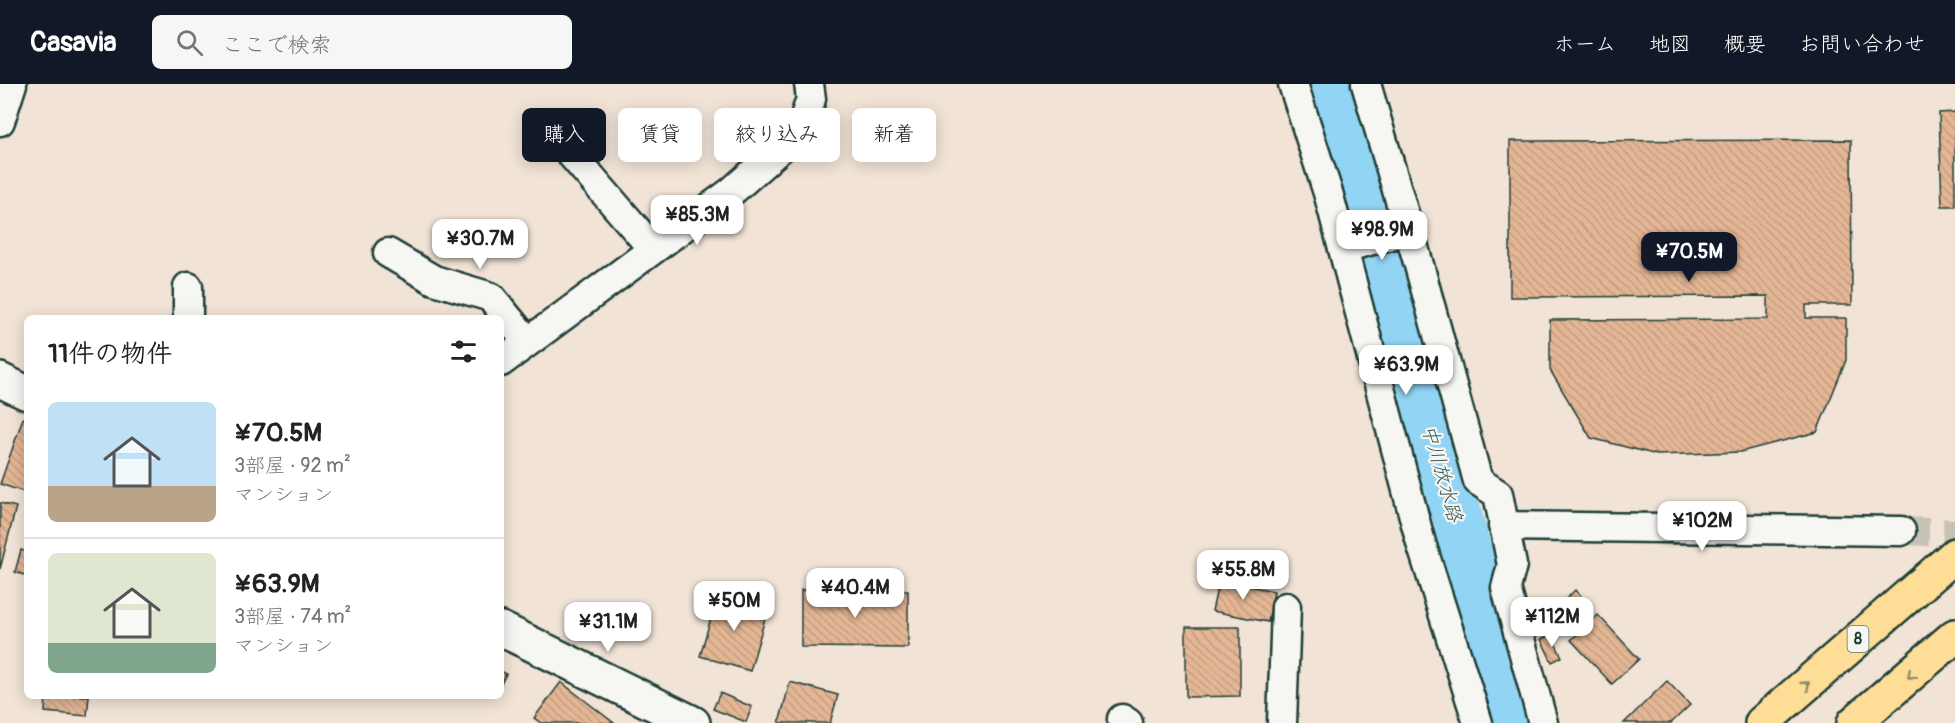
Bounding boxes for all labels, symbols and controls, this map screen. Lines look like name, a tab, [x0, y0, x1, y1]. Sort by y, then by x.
search box	[152, 15, 572, 69]
text: Casavia	[30, 25, 116, 60]
icon: search	[173, 26, 206, 59]
text: ここで検索	[221, 31, 331, 59]
text: ホーム	[1554, 31, 1616, 58]
text: 地図	[1649, 31, 1691, 58]
text: 概要	[1724, 31, 1766, 58]
text: お問い合わせ	[1799, 31, 1925, 58]
chip: 購入	[522, 108, 606, 162]
chip: 賃貸	[618, 108, 702, 162]
chip: 絞り込み	[714, 108, 840, 162]
chip: 新着	[852, 108, 936, 162]
pin: ¥85.3M	[648, 195, 746, 246]
text: ¥85.3M	[665, 202, 729, 227]
pin: ¥98.9M	[1333, 210, 1431, 261]
text: ¥98.9M	[1350, 217, 1414, 242]
pin: ¥30.7M	[431, 219, 529, 270]
text: ¥30.7M	[446, 226, 514, 251]
pin: ¥70.5M	[1640, 232, 1738, 283]
text: ¥70.5M	[1655, 239, 1723, 264]
icon: filters	[447, 335, 480, 368]
text: 11件の物件	[48, 338, 172, 370]
pin: ¥63.9M	[1357, 345, 1455, 396]
text: ¥63.9M	[1373, 352, 1439, 377]
text: ¥70.5M	[234, 417, 322, 449]
water label: 中川放水路	[1416, 421, 1468, 525]
icon: home	[96, 426, 168, 498]
text: 3部屋 · 92 m²	[234, 453, 351, 478]
text: マンション	[234, 482, 333, 507]
pin: ¥102M	[1660, 501, 1744, 552]
text: ¥102M	[1672, 508, 1732, 533]
pin: ¥55.8M	[1194, 550, 1292, 601]
text: ¥55.8M	[1211, 557, 1275, 582]
text: ¥63.9M	[234, 568, 320, 600]
pin: ¥40.4M	[806, 568, 904, 619]
text: ¥40.4M	[820, 575, 890, 600]
icon: home	[96, 577, 168, 649]
pin: ¥50M	[698, 581, 770, 632]
text: ¥50M	[708, 588, 760, 613]
pin: ¥112M	[1510, 597, 1594, 648]
pin: ¥31.1M	[559, 602, 657, 653]
text: 3部屋 · 74 m²	[234, 604, 351, 629]
text: ¥112M	[1524, 604, 1580, 629]
text: ¥31.1M	[578, 609, 638, 634]
road number: 8	[1848, 626, 1868, 652]
text: マンション	[234, 633, 333, 658]
one-way arrow	[1907, 667, 1918, 678]
one-way arrow	[1799, 681, 1810, 692]

